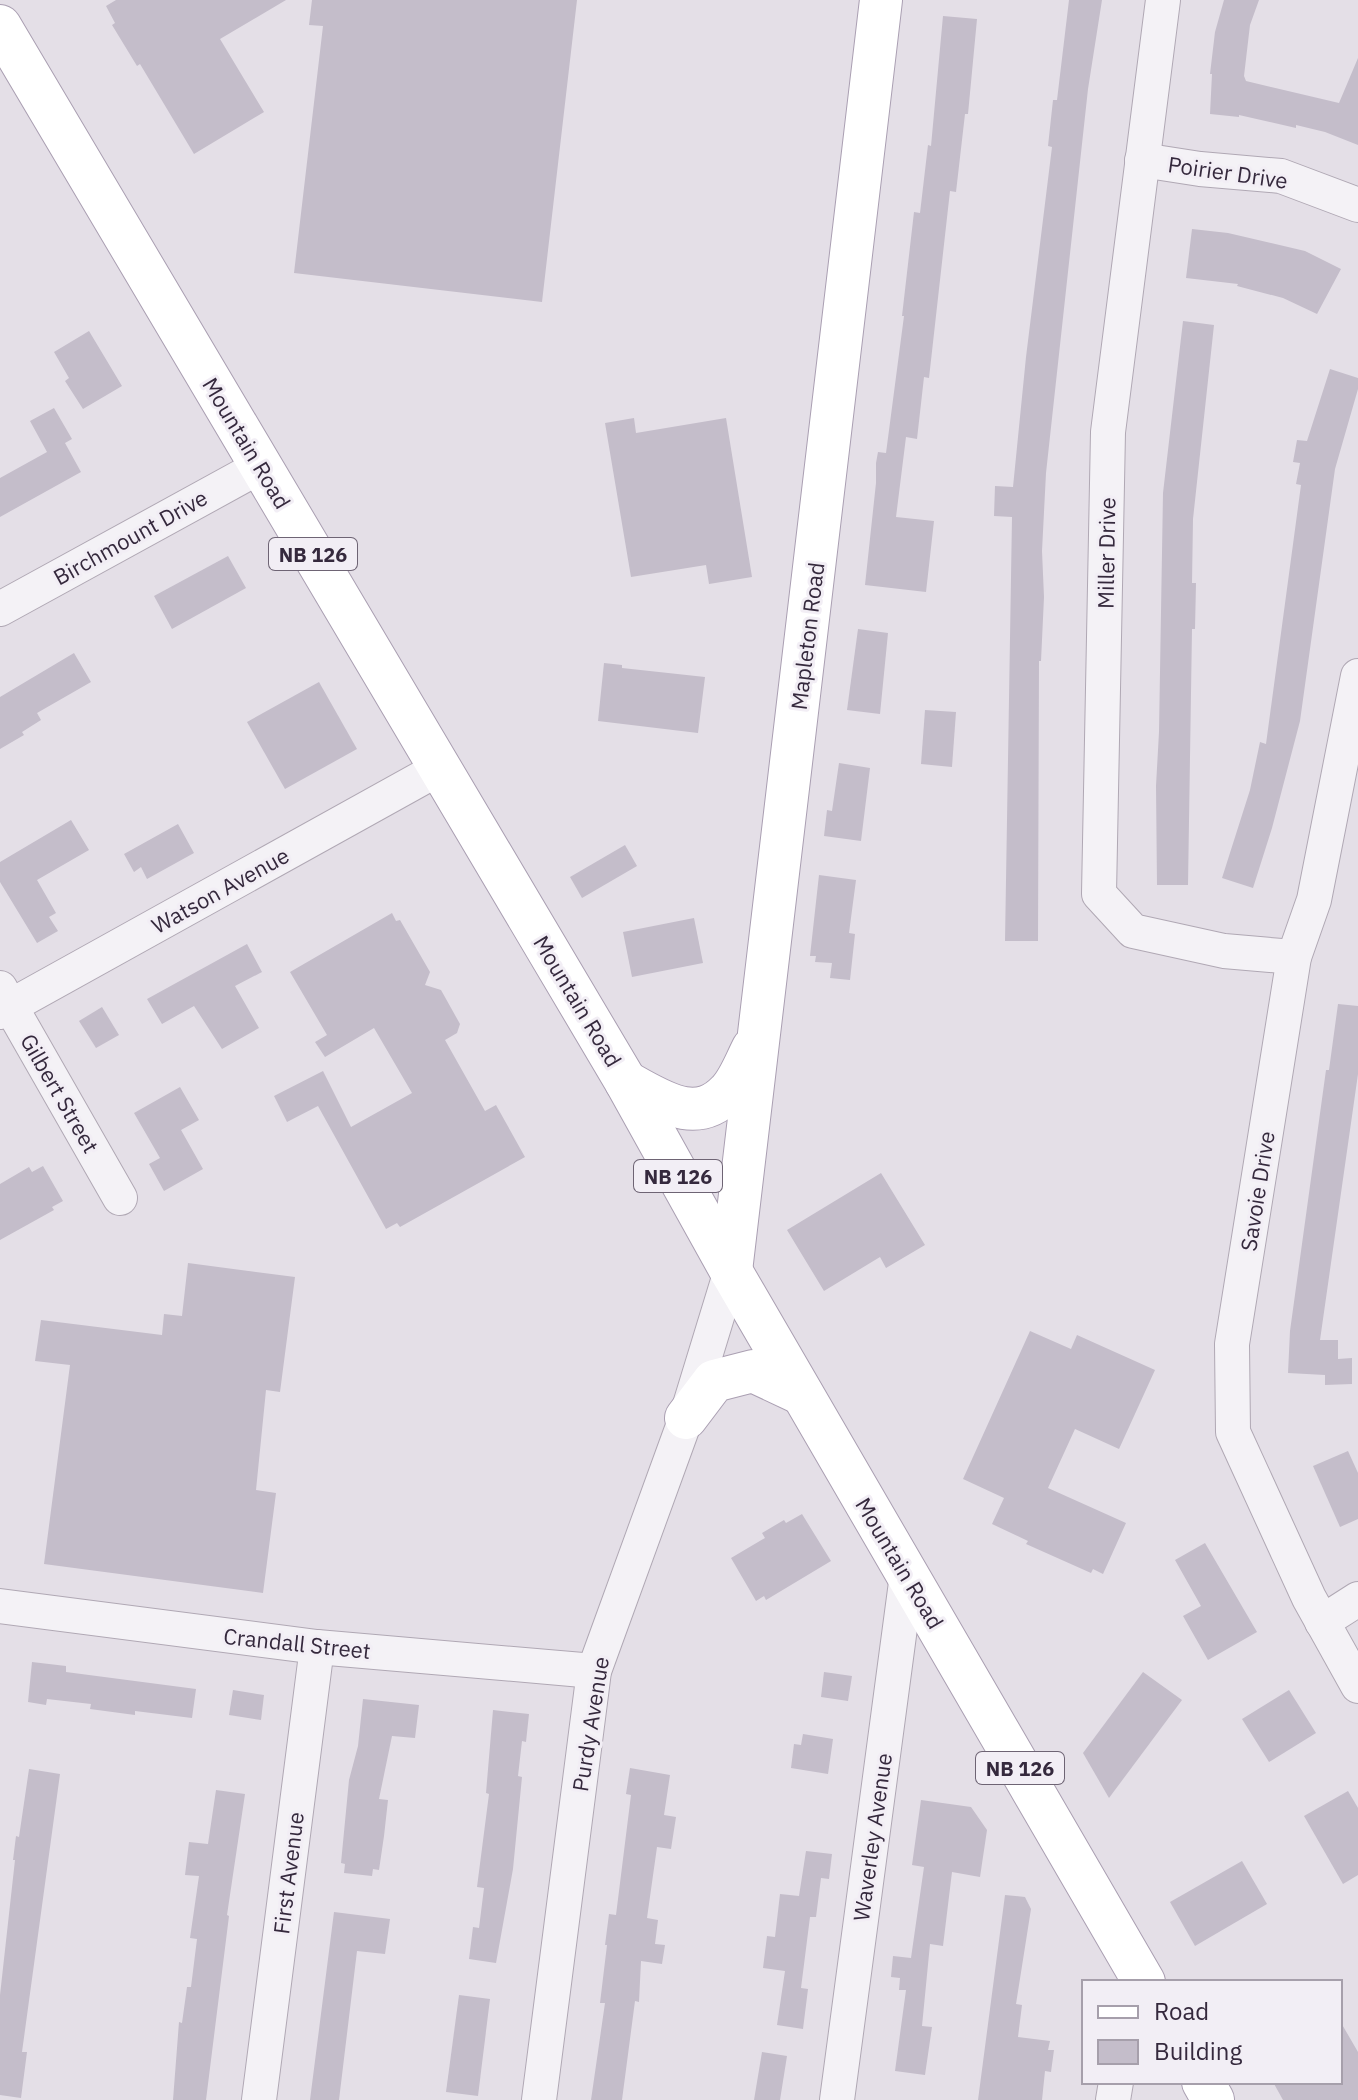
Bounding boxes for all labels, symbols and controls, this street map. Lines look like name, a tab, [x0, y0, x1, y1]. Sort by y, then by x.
street label: Poirier Drive	[1166, 149, 1290, 195]
street label: Mountain Road	[196, 372, 298, 514]
street label: Birchmount Drive	[48, 483, 212, 591]
street label: Miller Drive	[1091, 497, 1121, 609]
road number: NB 126	[269, 538, 357, 570]
street label: Mapleton Road	[784, 560, 830, 712]
street label: Watson Avenue	[146, 840, 294, 940]
street label: Mountain Road	[527, 930, 629, 1072]
street label: Gilbert Street	[14, 1028, 106, 1158]
street label: Savoie Drive	[1233, 1129, 1281, 1253]
road number: NB 126	[634, 1160, 722, 1192]
street label: Mountain Road	[849, 1492, 951, 1634]
street label: Crandall Street	[222, 1621, 372, 1665]
street label: Purdy Avenue	[565, 1654, 615, 1794]
street label: Waverley Avenue	[846, 1751, 898, 1923]
road number: NB 126	[976, 1752, 1064, 1784]
street label: First Avenue	[266, 1810, 310, 1936]
legend	[1082, 1980, 1342, 2084]
text: Road	[1154, 1995, 1209, 2027]
text: Building	[1154, 2035, 1242, 2067]

